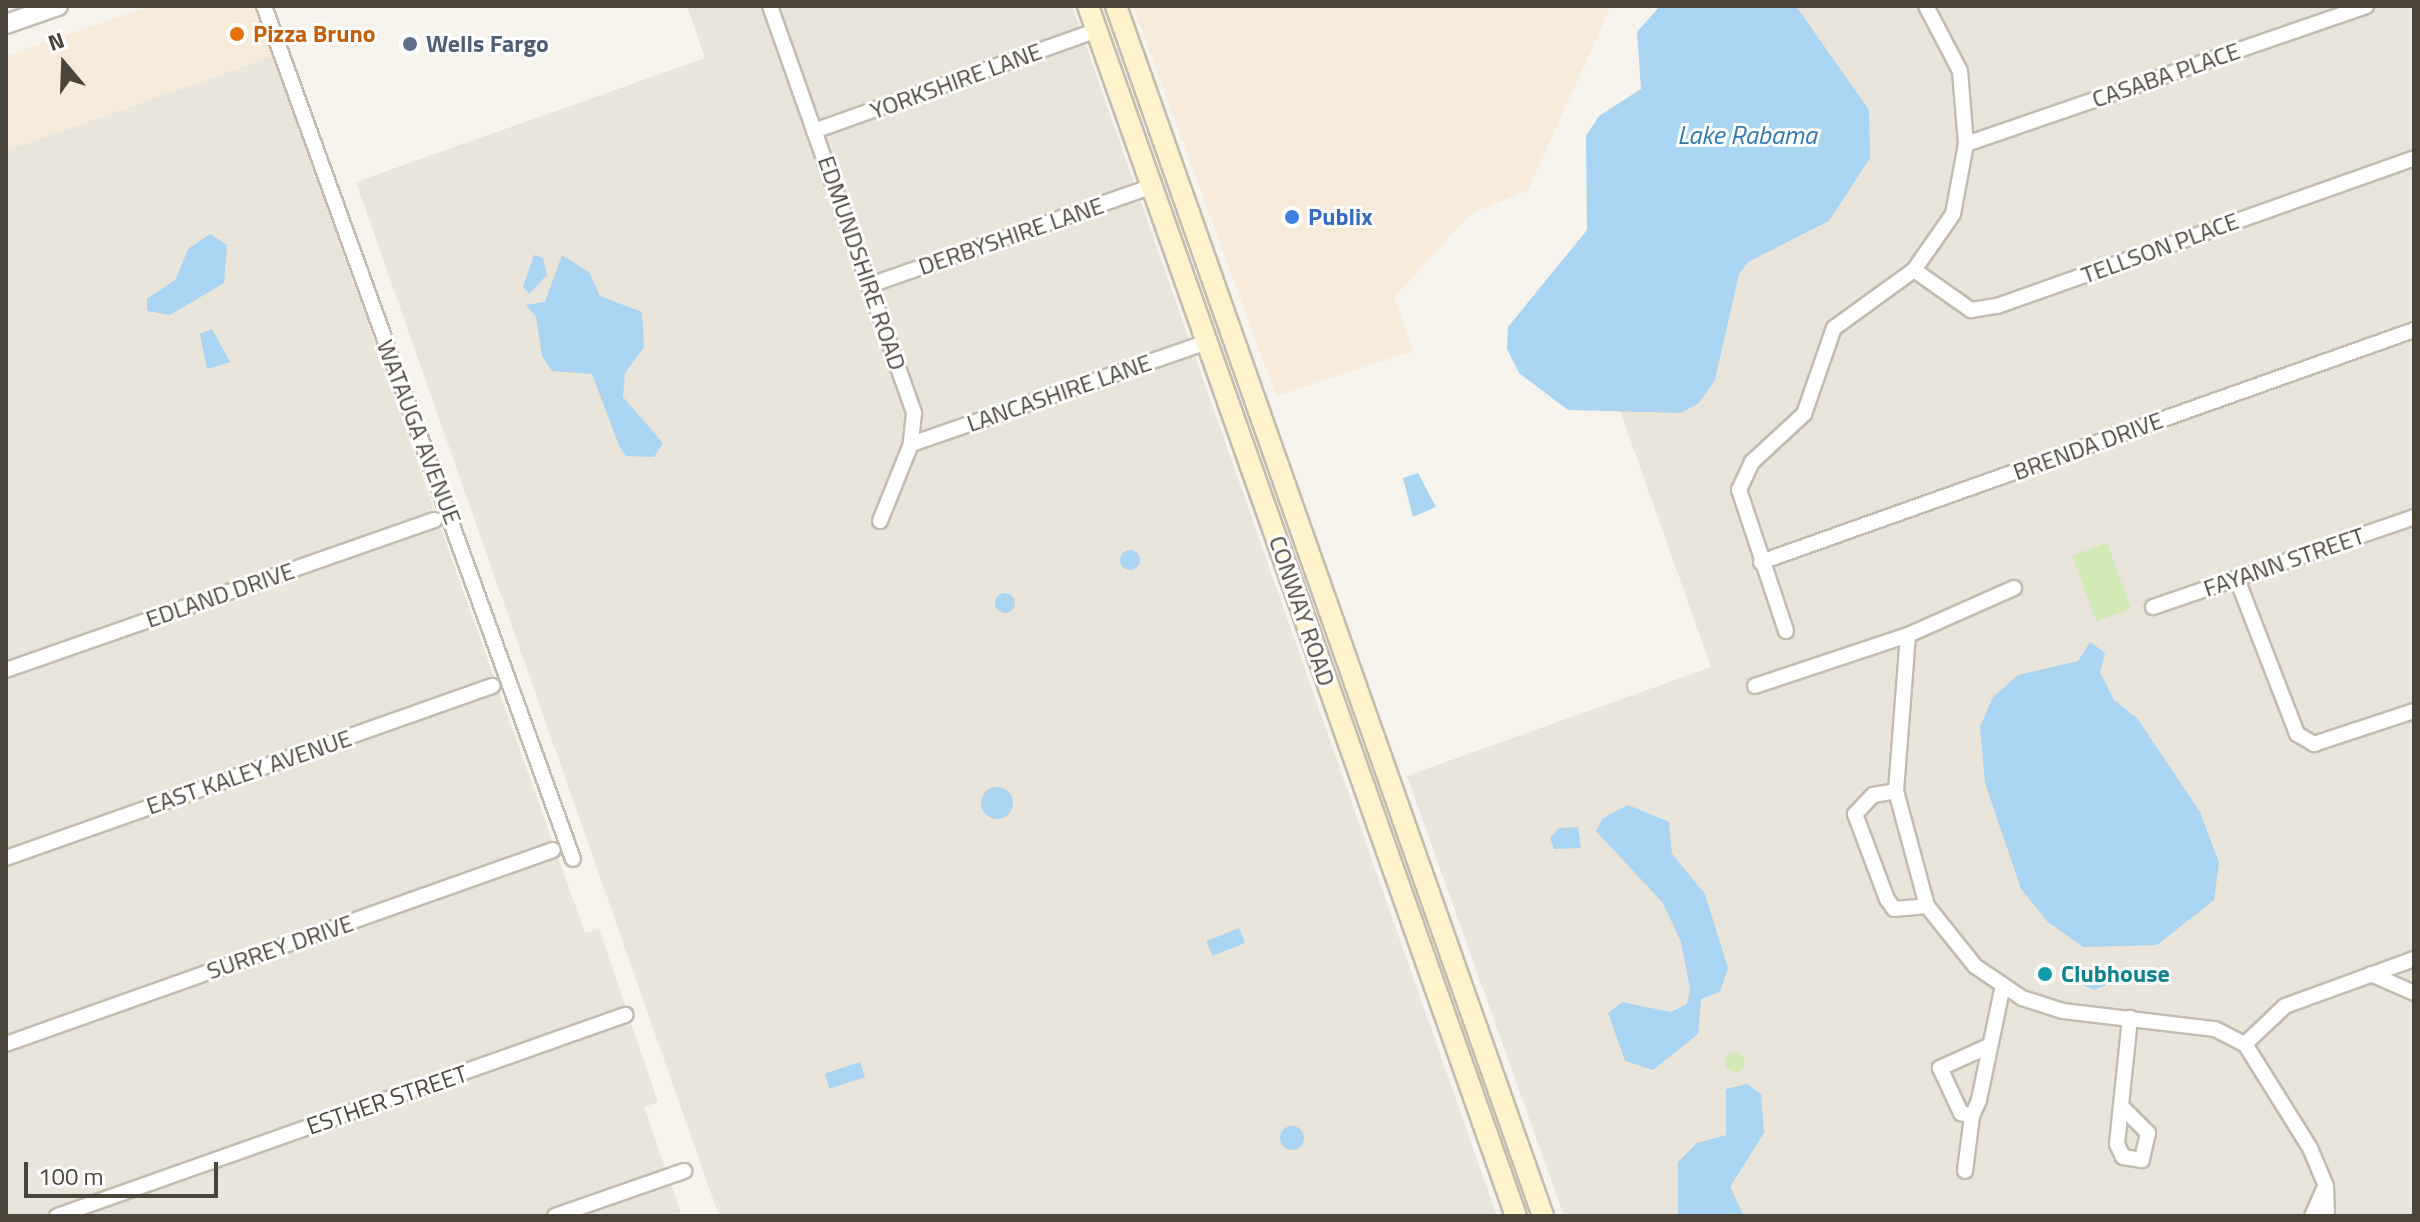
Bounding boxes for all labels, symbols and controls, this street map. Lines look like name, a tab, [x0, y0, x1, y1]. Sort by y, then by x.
place label: Pizza Bruno	[253, 20, 376, 48]
text: N	[43, 23, 69, 60]
north arrow	[24, 24, 104, 104]
marker: Pizza Bruno	[228, 25, 246, 43]
place label: Wells Fargo	[426, 30, 549, 58]
marker: Wells Fargo	[401, 35, 419, 53]
street label: CASABA PLACE	[2088, 36, 2244, 114]
street label: YORKSHIRE LANE	[866, 37, 1046, 125]
water label: Lake Rabama	[1677, 119, 1817, 151]
street label: EDMUNDSHIRE ROAD	[812, 152, 912, 374]
street label: DERBYSHIRE LANE	[915, 191, 1107, 281]
place label: Publix	[1308, 203, 1373, 231]
street label: TELLSON PLACE	[2077, 206, 2243, 290]
marker: Publix	[1283, 208, 1301, 226]
street label: WATAUGA AVENUE	[371, 336, 467, 528]
street label: LANCASHIRE LANE	[963, 348, 1155, 438]
street label: BRENDA DRIVE	[2009, 406, 2167, 486]
street label: FAYANN STREET	[2200, 521, 2368, 603]
street label: CONWAY ROAD	[1263, 532, 1341, 690]
street label: EDLAND DRIVE	[142, 556, 298, 634]
street label: EAST KALEY AVENUE	[143, 723, 355, 821]
street label: SURREY DRIVE	[203, 908, 357, 986]
place label: Clubhouse	[2061, 960, 2170, 988]
marker: Clubhouse	[2036, 965, 2054, 983]
street label: ESTHER STREET	[303, 1059, 471, 1141]
scale bar	[28, 1146, 222, 1196]
text: 100 m	[38, 1158, 104, 1194]

